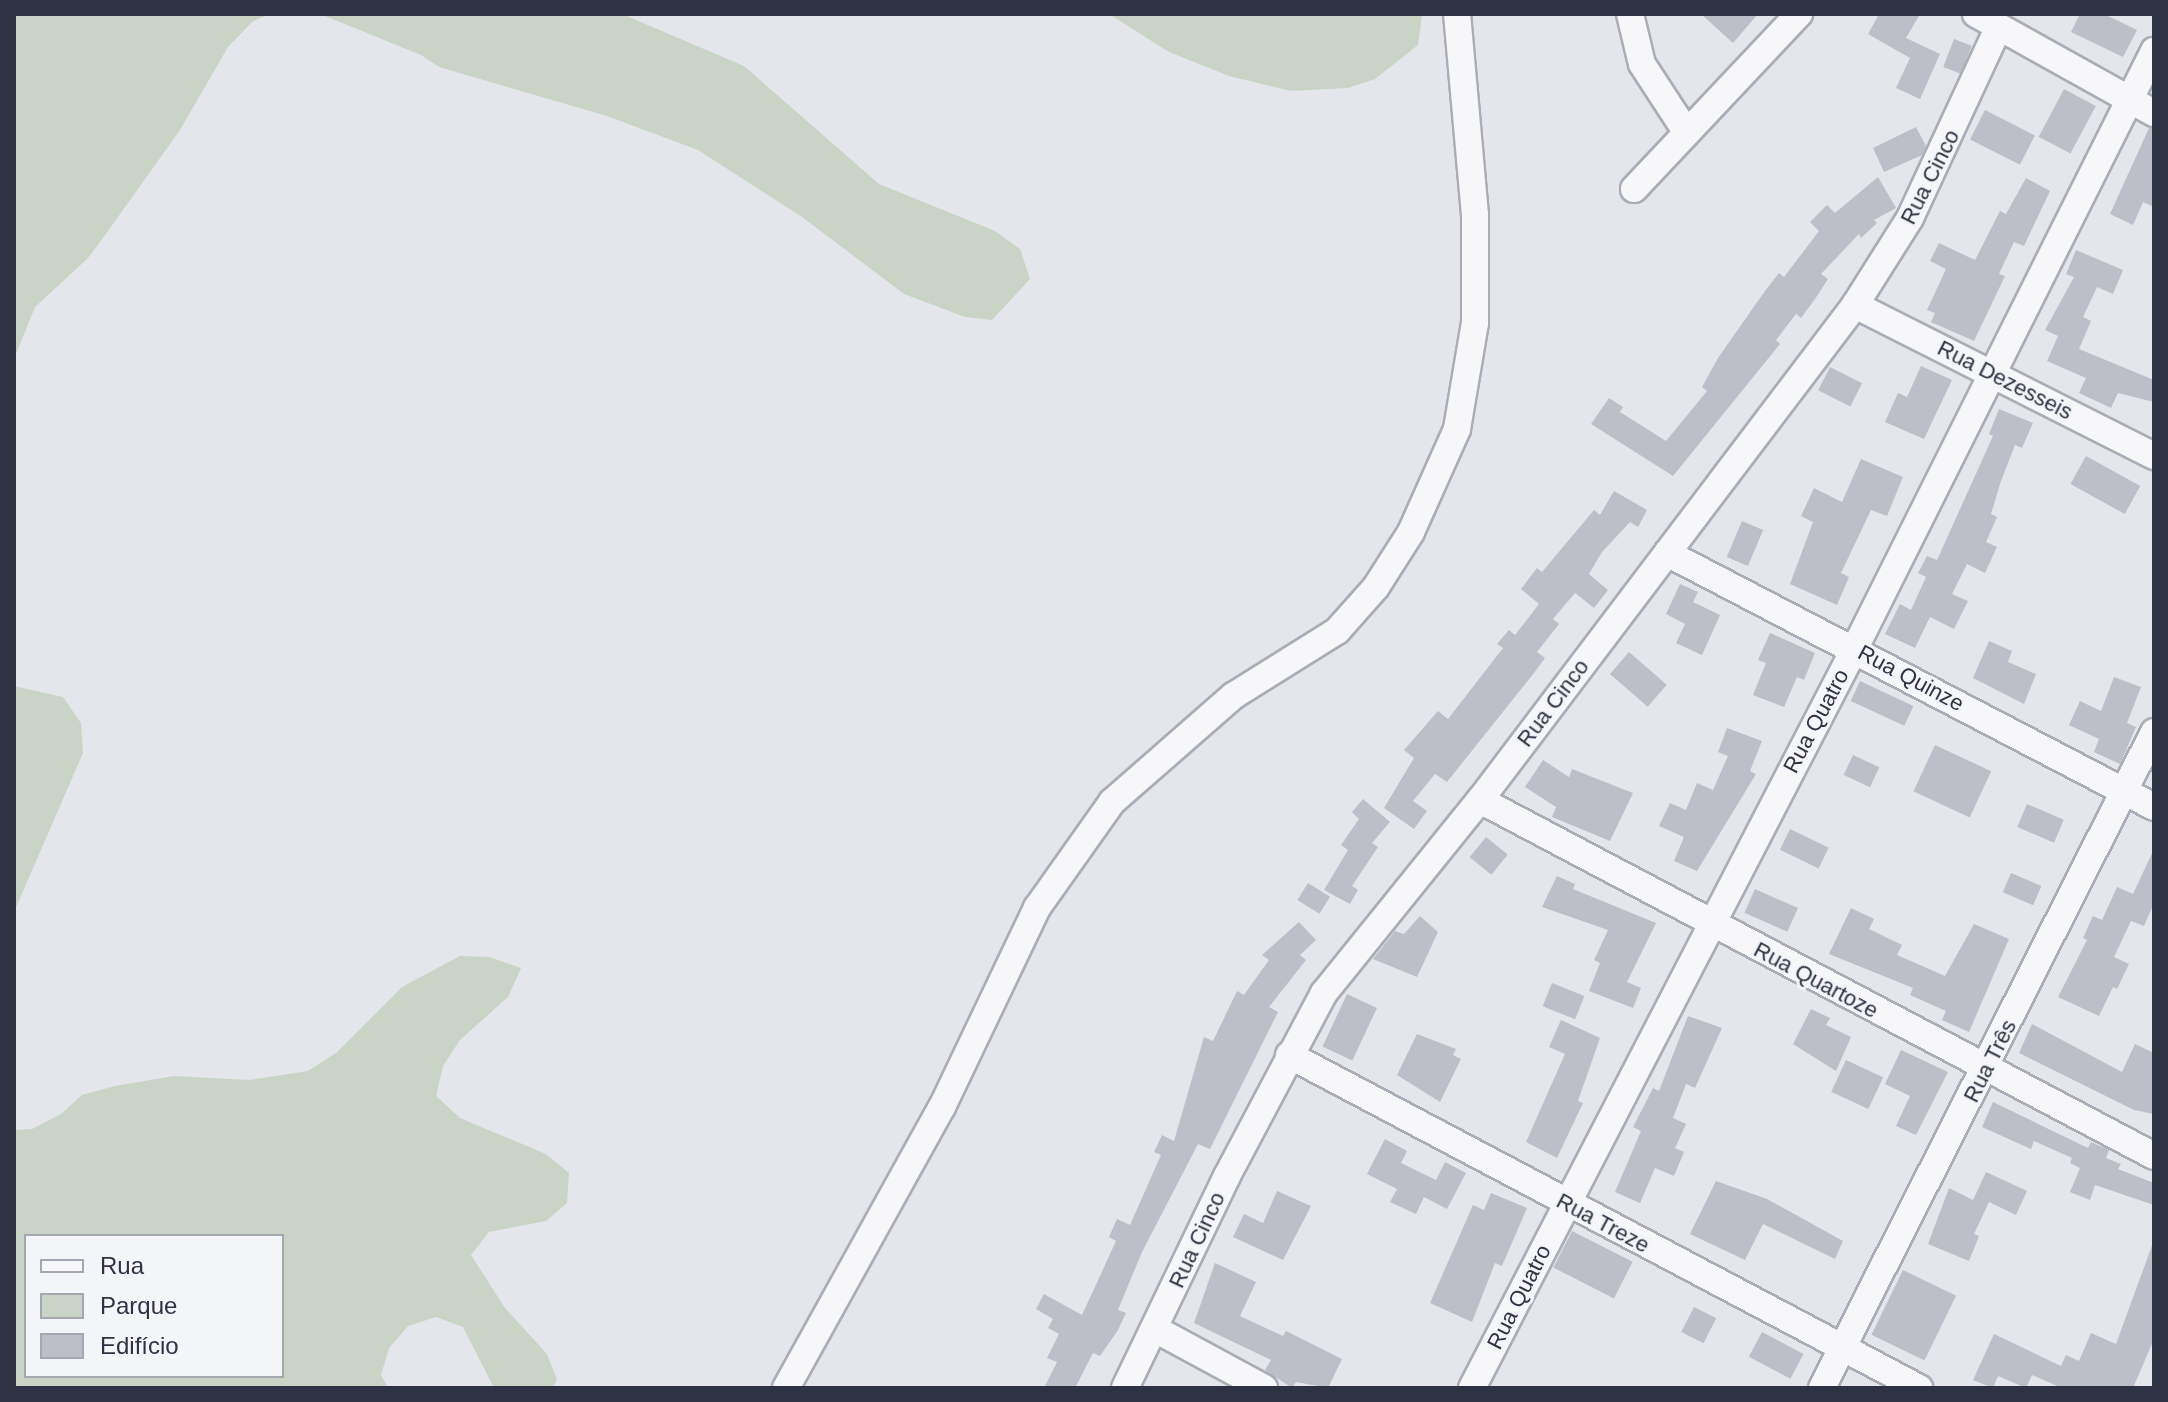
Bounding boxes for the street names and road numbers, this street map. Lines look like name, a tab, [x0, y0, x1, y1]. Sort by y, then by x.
street label: Rua Cinco	[1895, 125, 1965, 229]
street label: Rua Dezesseis	[1933, 335, 2077, 425]
street label: Rua Quinze	[1854, 639, 1968, 717]
street label: Rua Cinco	[1512, 654, 1594, 752]
street label: Rua Quatro	[1778, 665, 1854, 777]
street label: Rua Quartoze	[1749, 936, 1883, 1024]
street label: Rua Três	[1958, 1015, 2022, 1107]
street label: Rua Treze	[1552, 1187, 1654, 1259]
street label: Rua Cinco	[1163, 1188, 1231, 1292]
street label: Rua Quatro	[1481, 1240, 1557, 1354]

